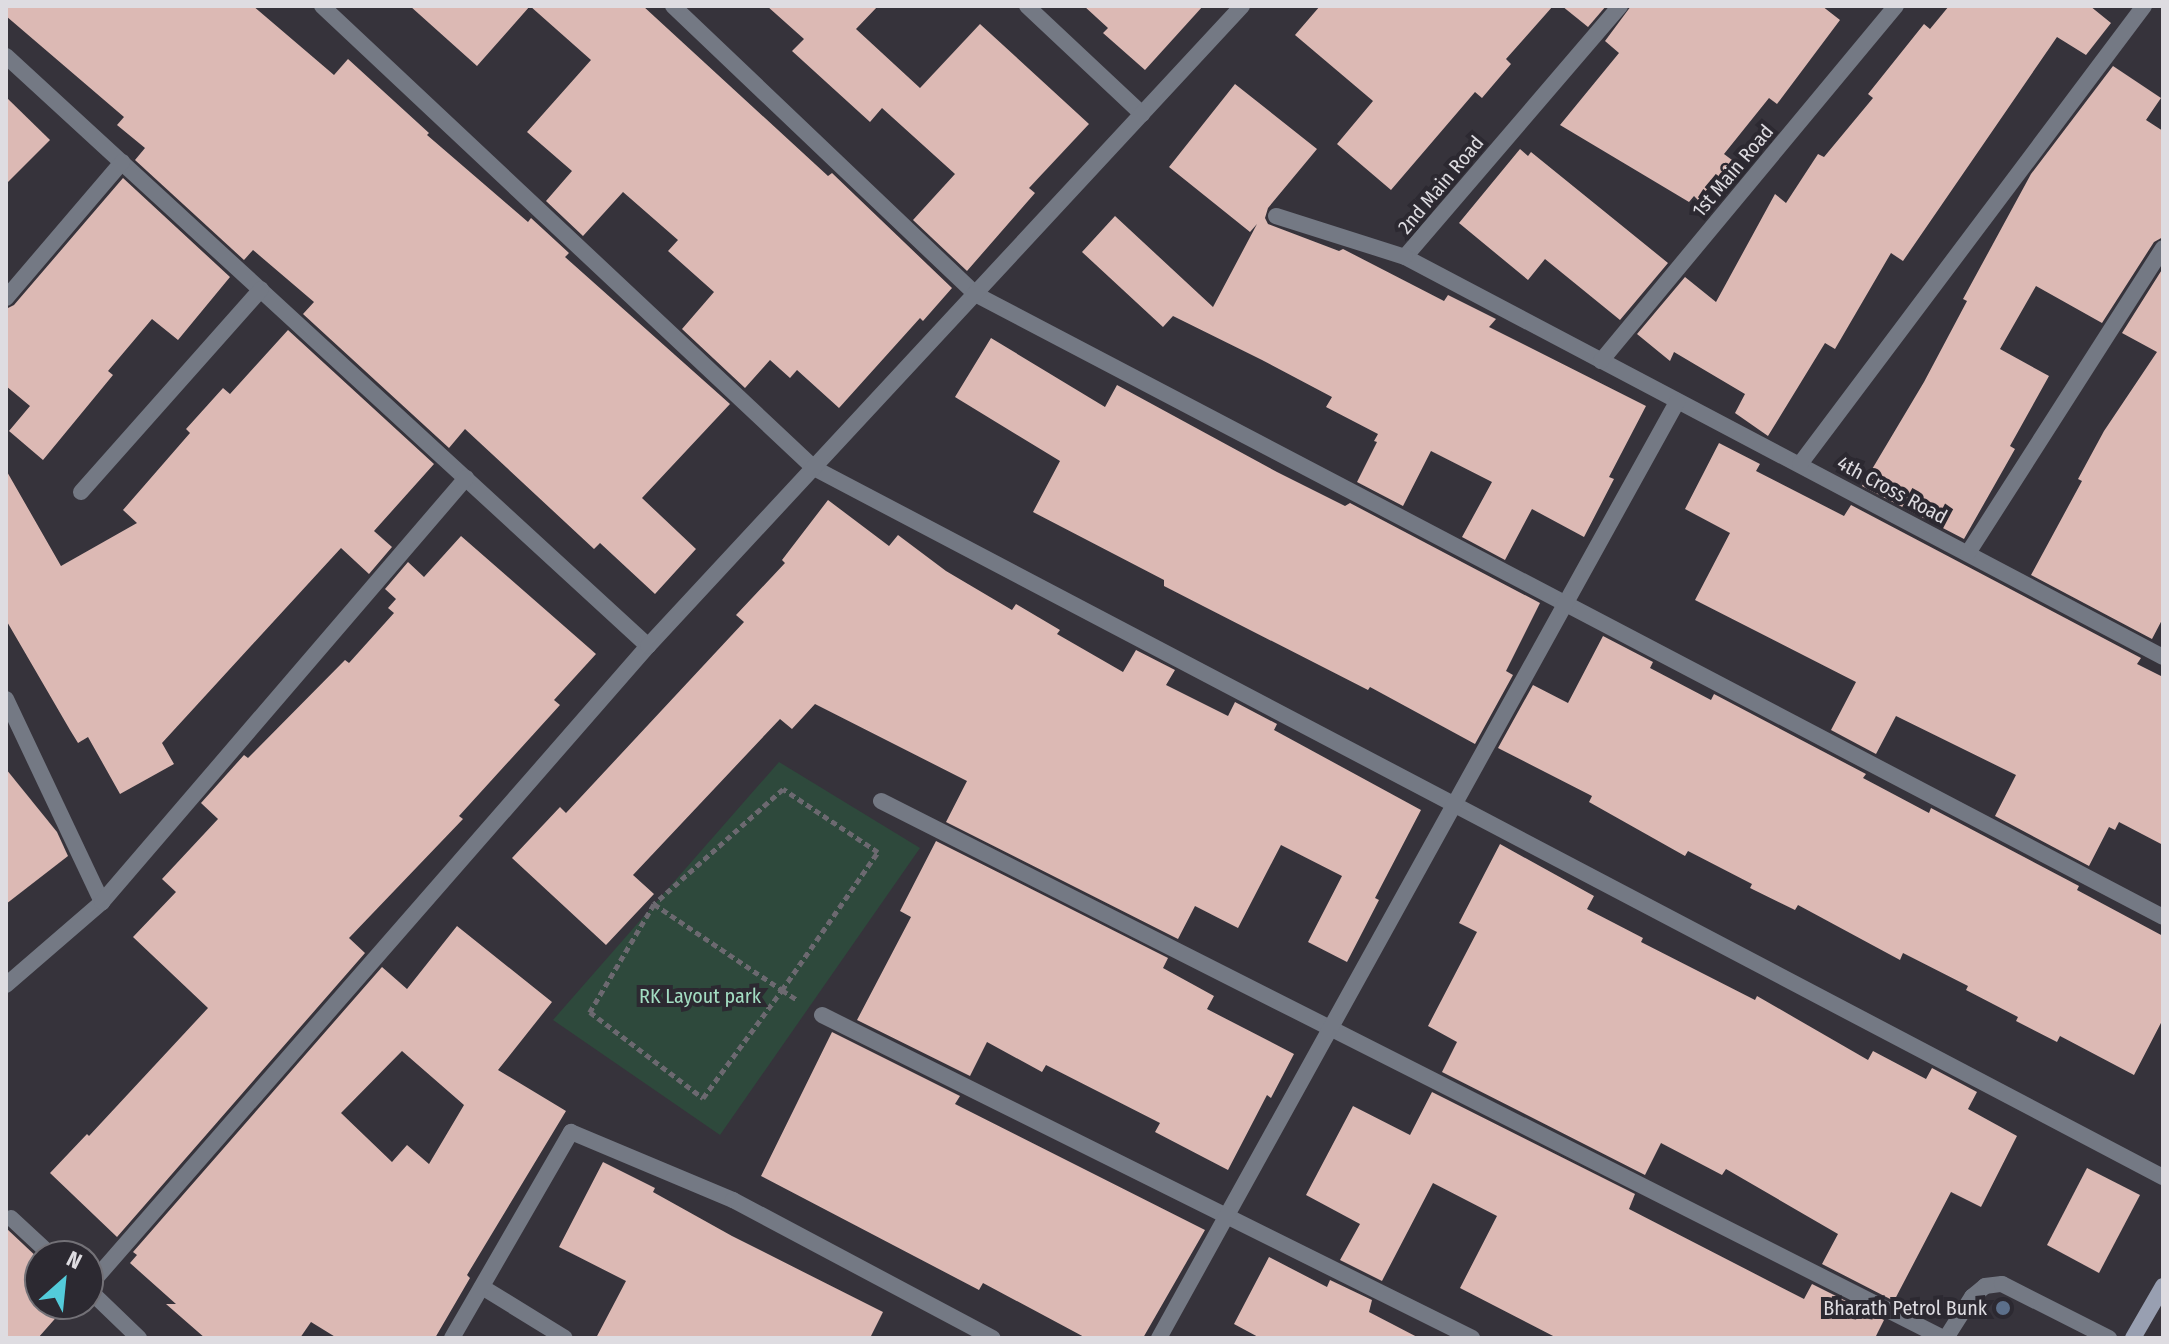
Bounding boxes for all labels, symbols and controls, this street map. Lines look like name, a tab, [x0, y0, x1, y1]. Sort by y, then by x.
street label: 1st Main Road	[1687, 120, 1779, 222]
street label: 2nd Main Road	[1393, 131, 1489, 239]
street label: 4th Cross Road	[1833, 451, 1951, 529]
park label: RK Layout park	[639, 984, 761, 1008]
north arrow	[24, 1240, 104, 1320]
text: N	[62, 1245, 86, 1275]
place label: Bharath Petrol Bunk	[1823, 1296, 1987, 1320]
marker: Bharath Petrol Bunk	[1994, 1299, 2012, 1317]

